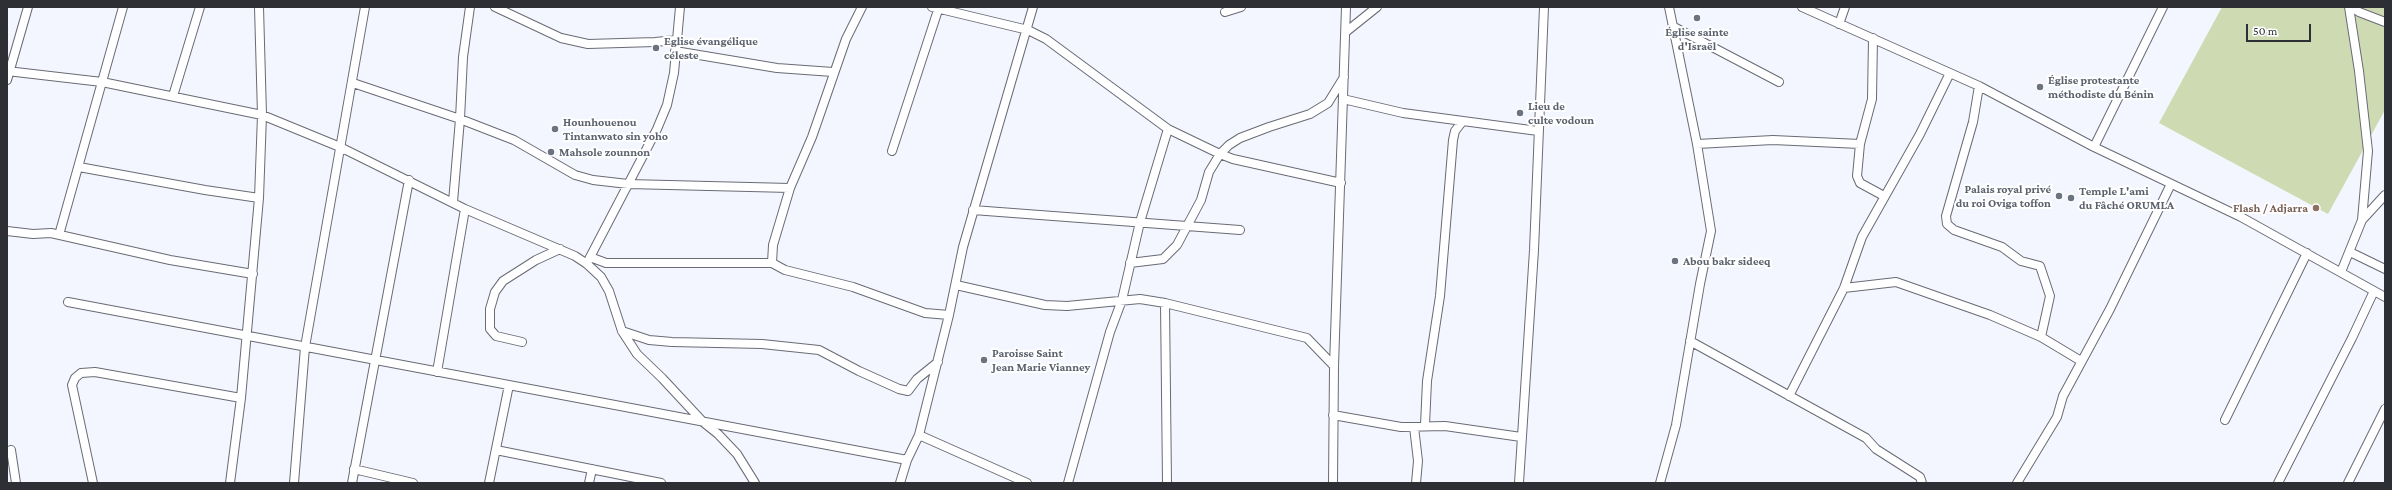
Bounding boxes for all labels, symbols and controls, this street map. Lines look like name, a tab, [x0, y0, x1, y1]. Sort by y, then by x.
marker: Église sainte d'Israël	[1692, 13, 1702, 23]
scale bar	[2248, 16, 2313, 42]
text: 50 m	[2253, 24, 2277, 38]
place label: Église sainte d'Israël	[1665, 25, 1729, 53]
place label: Eglise évangélique céleste	[664, 34, 758, 62]
marker: Eglise évangélique céleste	[651, 43, 661, 53]
place label: Église protestante méthodiste du Bénin	[2048, 73, 2154, 101]
marker: Église protestante méthodiste du Bénin	[2035, 82, 2045, 92]
place label: Lieu de culte vodoun	[1528, 99, 1594, 127]
marker: Lieu de culte vodoun	[1515, 108, 1525, 118]
place label: Hounhouenou Tintanwato sin yoho	[563, 115, 668, 143]
marker: Hounhouenou Tintanwato sin yoho	[550, 124, 560, 134]
place label: Mahsole zounnon	[559, 145, 650, 159]
marker: Mahsole zounnon	[546, 147, 556, 157]
place label: Palais royal privé du roi Oviga toffon	[1956, 182, 2051, 210]
place label: Temple L'ami du Fâché ORUMLA	[2079, 184, 2174, 212]
marker: Palais royal privé du roi Oviga toffon	[2054, 191, 2064, 201]
marker: Temple L'ami du Fâché ORUMLA	[2066, 193, 2076, 203]
place label: Flash / Adjarra	[2233, 201, 2308, 215]
marker: Flash / Adjarra	[2311, 203, 2321, 213]
place label: Abou bakr sideeq	[1683, 254, 1770, 268]
marker: Abou bakr sideeq	[1670, 256, 1680, 266]
place label: Paroisse Saint Jean Marie Vianney	[992, 346, 1090, 374]
marker: Paroisse Saint Jean Marie Vianney	[979, 355, 989, 365]

